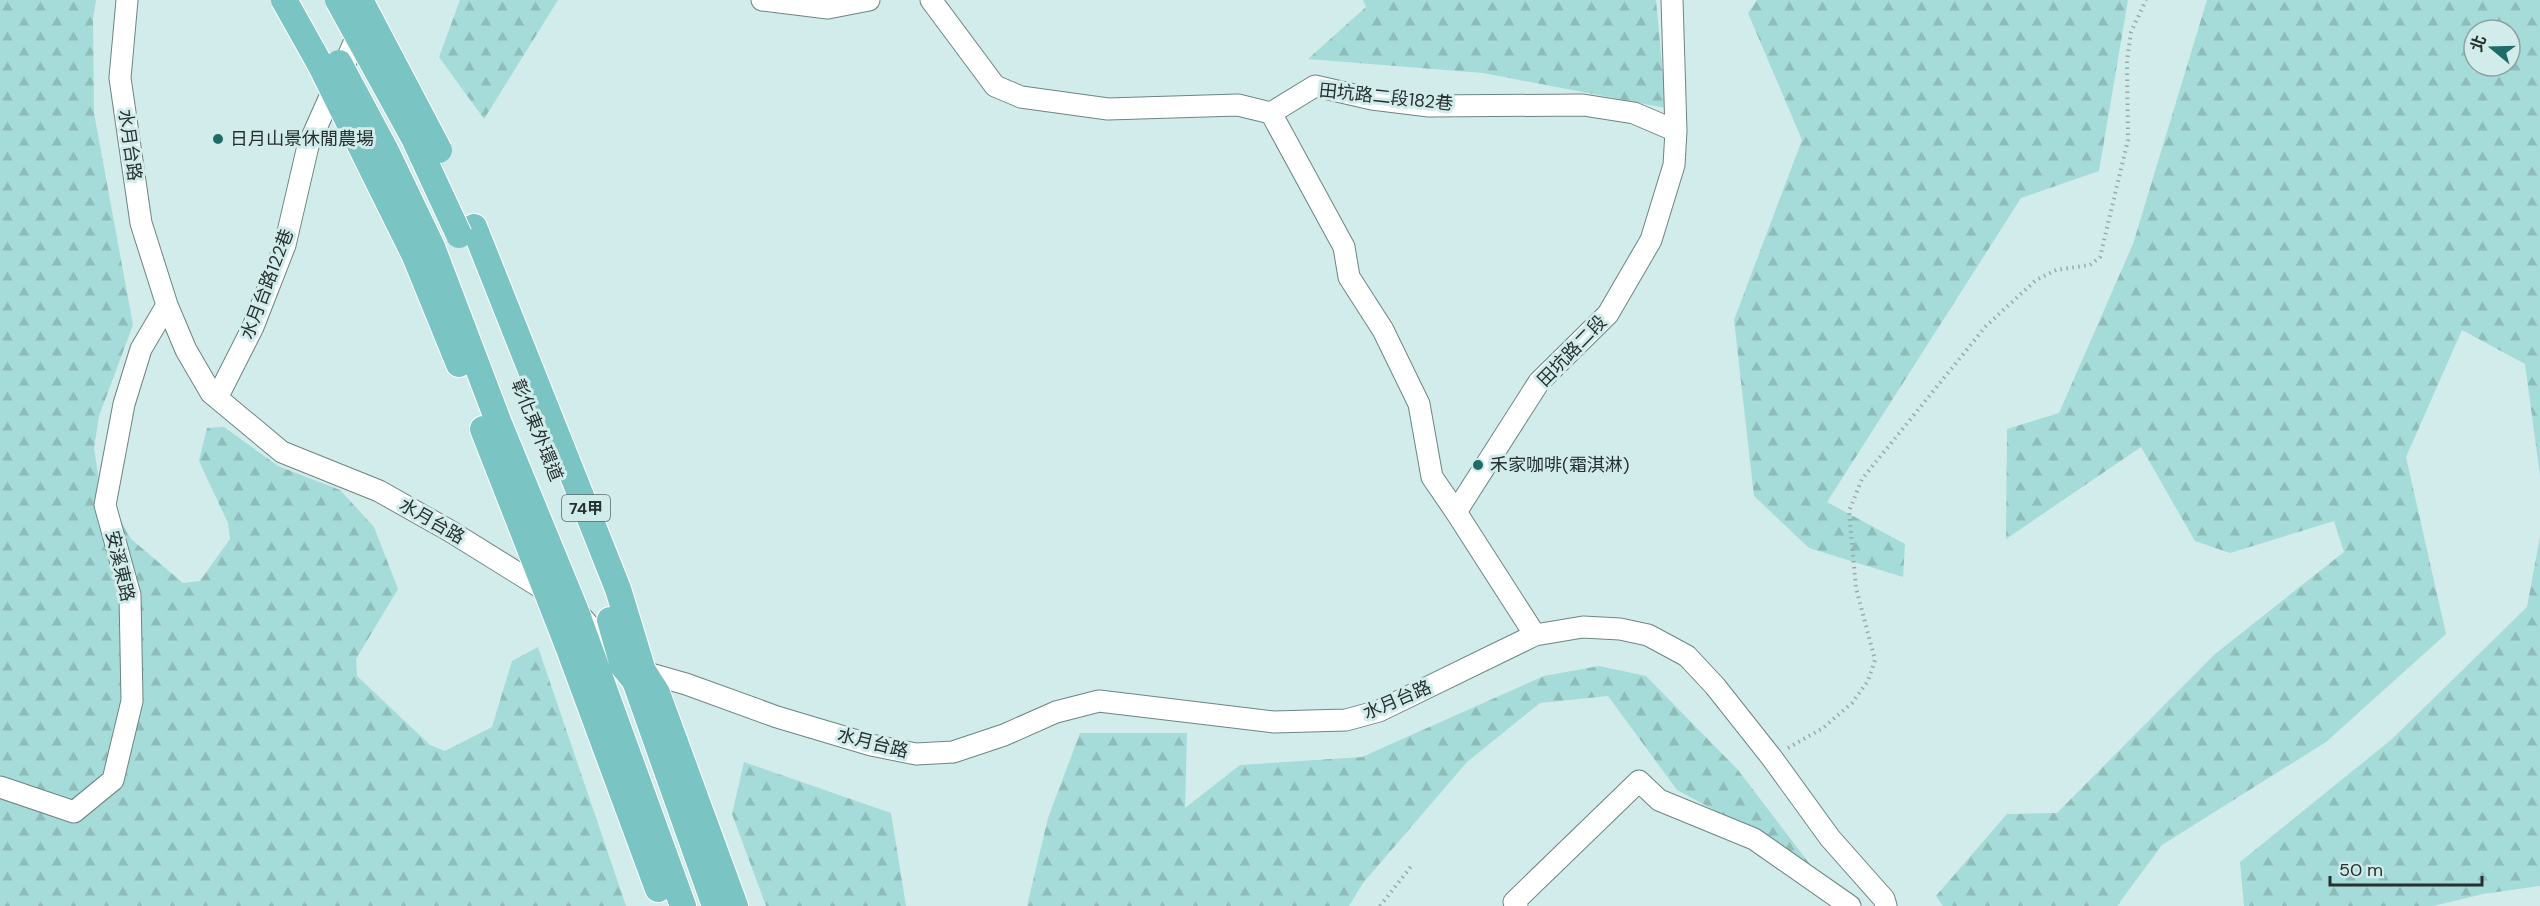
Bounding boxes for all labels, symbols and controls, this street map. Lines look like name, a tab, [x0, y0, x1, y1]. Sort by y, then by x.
north arrow	[2462, 18, 2522, 78]
text: 北	[2466, 32, 2491, 54]
street label: 田坑路二段182巷	[1318, 78, 1454, 116]
street label: 水月台路	[113, 108, 147, 182]
place label: 日月山景休閒農場	[230, 127, 374, 151]
marker: 日月山景休閒農場	[211, 132, 225, 146]
street label: 水月台路122巷	[235, 225, 299, 343]
street label: 田坑路二段	[1532, 310, 1612, 392]
street label: 彰化東外環道	[506, 375, 568, 485]
place label: 禾家咖啡(霜淇淋)	[1490, 453, 1629, 477]
marker: 禾家咖啡(霜淇淋)	[1471, 458, 1485, 472]
street label: 水月台路	[395, 493, 469, 549]
road number: 74甲	[562, 495, 610, 521]
street label: 安溪東路	[100, 528, 140, 604]
street label: 水月台路	[1359, 675, 1435, 725]
street label: 水月台路	[835, 723, 911, 763]
scale bar	[2330, 849, 2482, 887]
text: 50 m	[2339, 858, 2383, 882]

